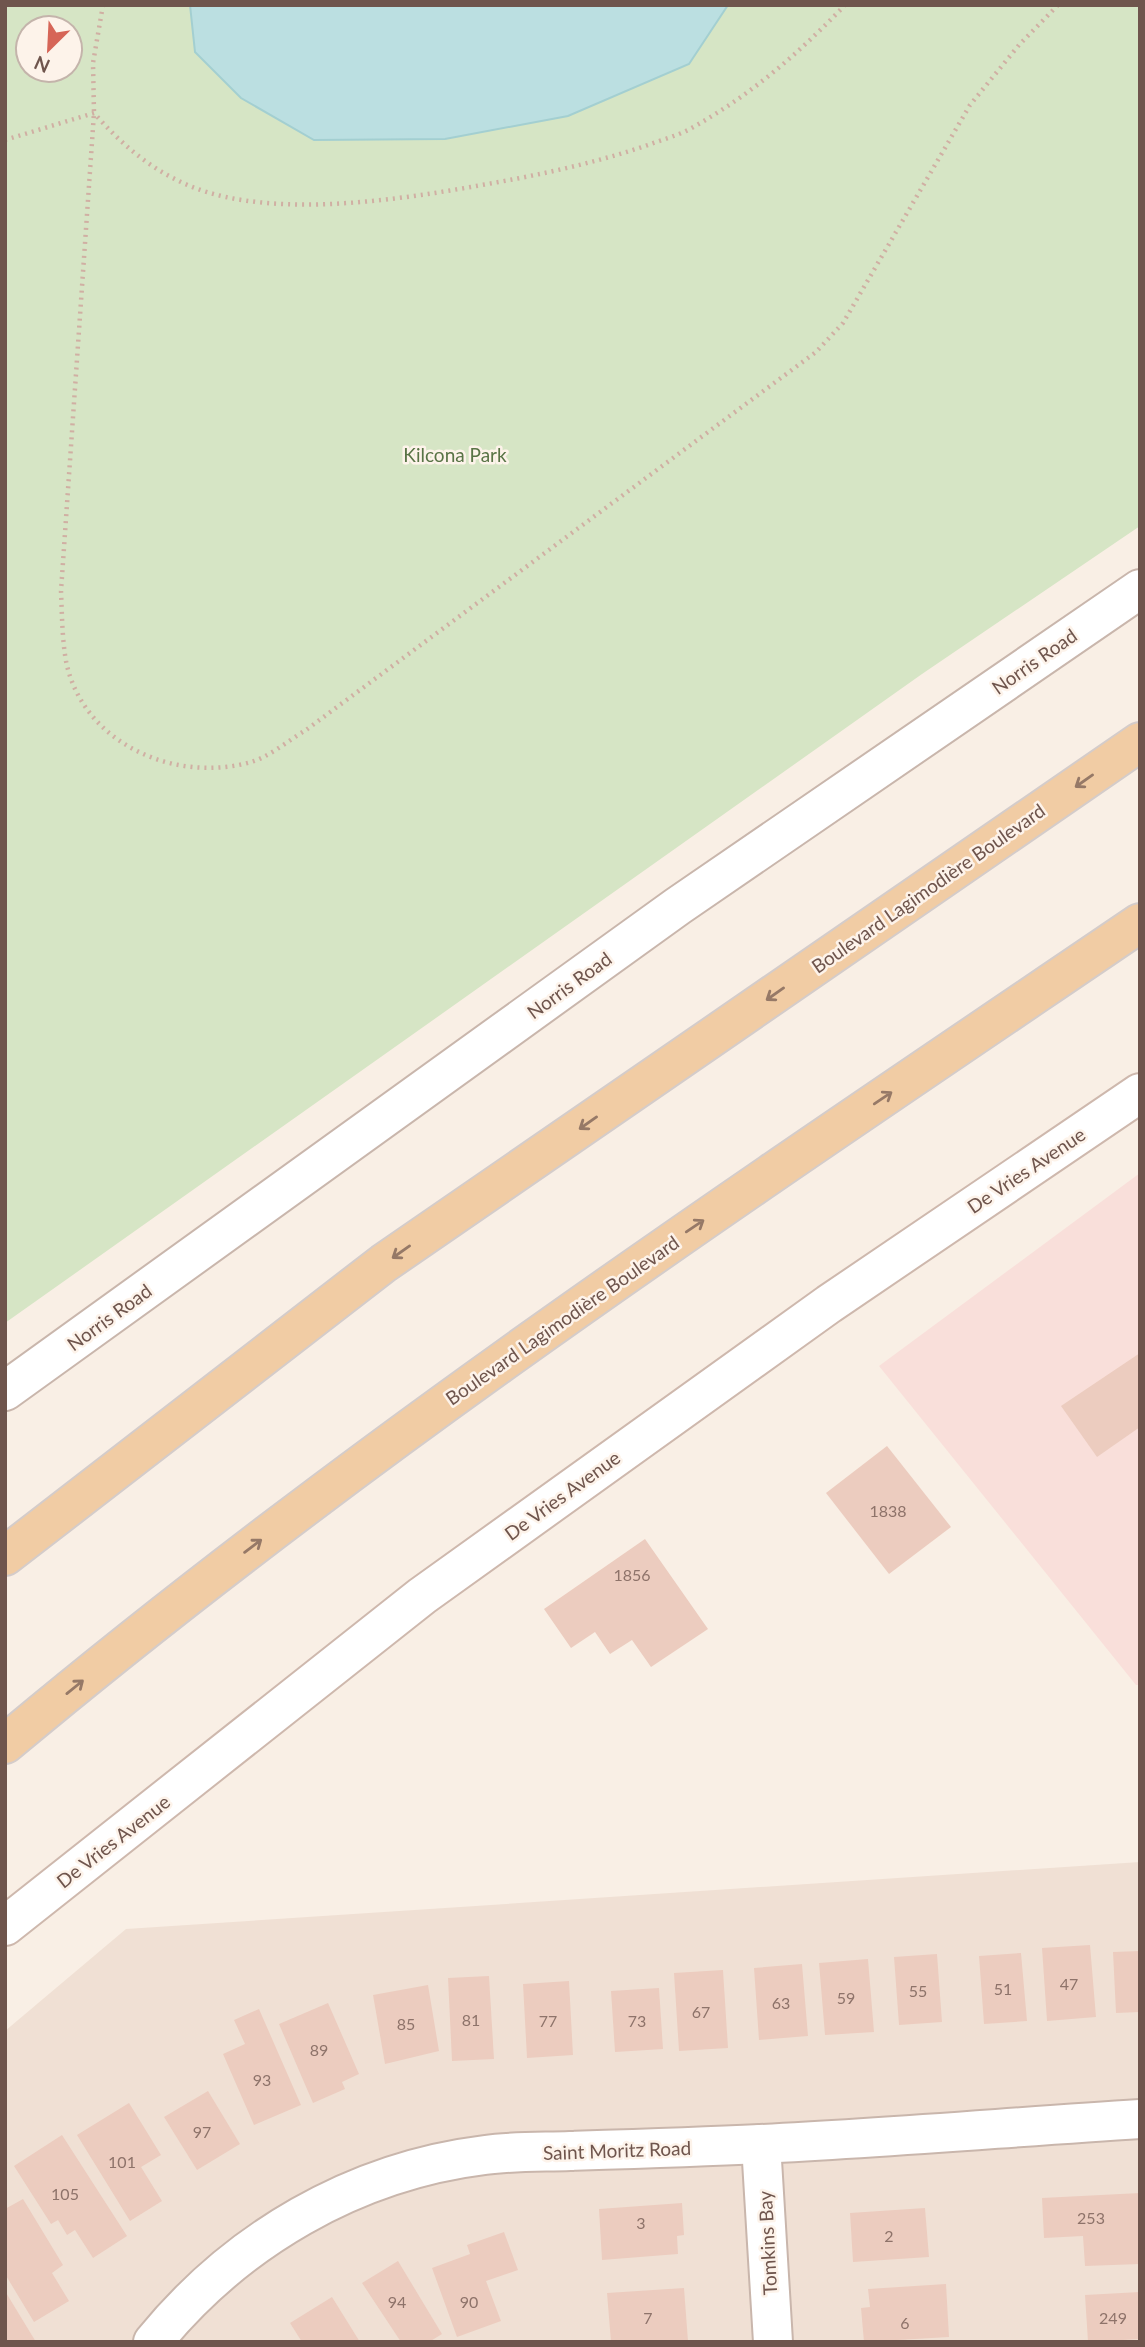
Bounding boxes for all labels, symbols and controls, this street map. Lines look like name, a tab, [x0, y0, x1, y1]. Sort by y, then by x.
north arrow	[14, 14, 84, 84]
text: N	[31, 52, 53, 78]
park label: Kilcona Park	[403, 443, 507, 466]
street label: Norris Road	[987, 623, 1081, 699]
one-way arrow	[1074, 774, 1094, 788]
street label: Boulevard Lagimodière Boulevard	[807, 798, 1049, 978]
street label: Norris Road	[522, 947, 616, 1023]
one-way arrow	[766, 986, 785, 1001]
one-way arrow	[873, 1090, 892, 1105]
one-way arrow	[579, 1116, 598, 1130]
street label: De Vries Avenue	[963, 1122, 1089, 1218]
one-way arrow	[685, 1219, 704, 1233]
street label: Boulevard Lagimodière Boulevard	[441, 1230, 683, 1410]
one-way arrow	[392, 1245, 411, 1259]
street label: Norris Road	[62, 1279, 156, 1355]
street label: De Vries Avenue	[500, 1445, 624, 1545]
house number: 1838	[869, 1501, 907, 1520]
one-way arrow	[244, 1539, 262, 1554]
house number: 1856	[613, 1565, 651, 1584]
one-way arrow	[65, 1680, 83, 1695]
street label: De Vries Avenue	[52, 1790, 174, 1892]
house number: 47	[1060, 1974, 1078, 1993]
house number: 51	[994, 1979, 1012, 1998]
house number: 55	[909, 1981, 927, 2000]
house number: 59	[837, 1988, 855, 2007]
house number: 63	[772, 1993, 790, 2012]
house number: 67	[692, 2002, 710, 2021]
house number: 81	[462, 2010, 480, 2029]
house number: 77	[539, 2011, 557, 2030]
house number: 73	[628, 2011, 646, 2030]
house number: 85	[397, 2014, 415, 2033]
house number: 89	[310, 2040, 328, 2059]
house number: 93	[253, 2070, 271, 2089]
house number: 97	[193, 2122, 211, 2141]
street label: Saint Moritz Road	[542, 2136, 692, 2164]
house number: 101	[108, 2152, 136, 2171]
house number: 105	[51, 2184, 79, 2203]
street label: Tomkins Bay	[753, 2190, 781, 2296]
house number: 253	[1077, 2208, 1105, 2227]
house number: 3	[636, 2213, 646, 2232]
house number: 2	[884, 2226, 894, 2245]
house number: 94	[388, 2292, 406, 2311]
house number: 90	[460, 2292, 478, 2311]
house number: 7	[643, 2308, 653, 2327]
house number: 249	[1099, 2308, 1127, 2327]
house number: 6	[900, 2313, 910, 2332]

